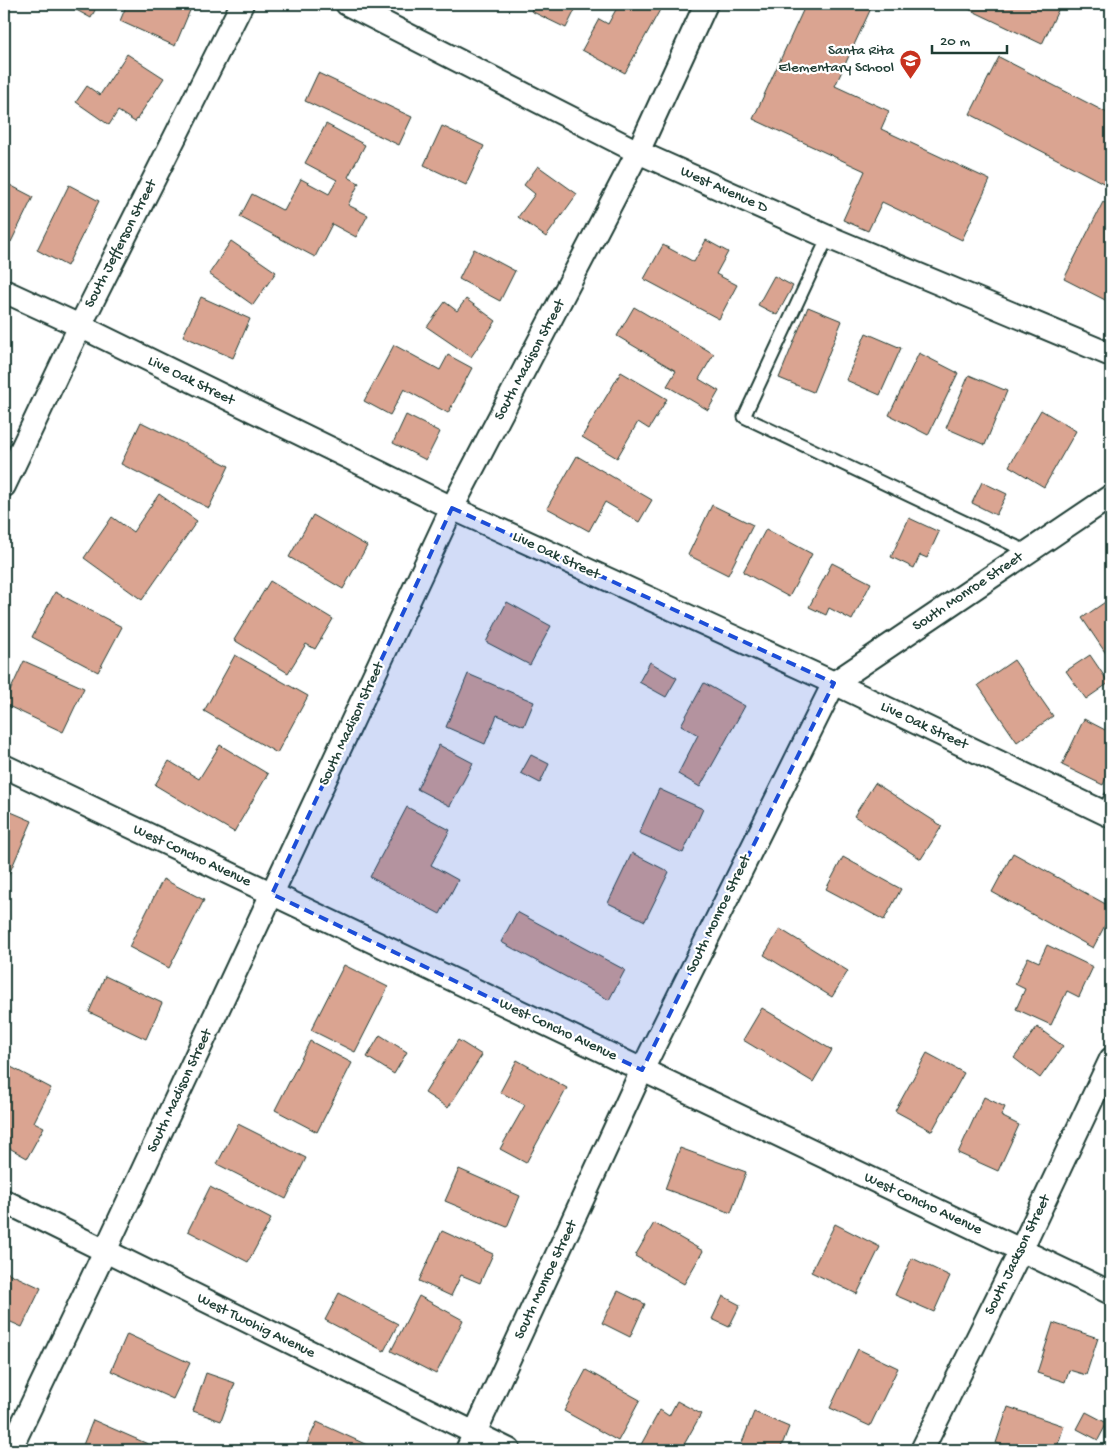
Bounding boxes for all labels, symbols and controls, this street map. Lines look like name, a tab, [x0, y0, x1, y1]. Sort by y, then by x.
scale bar	[932, 22, 1008, 54]
text: 20 m	[940, 33, 970, 51]
place label: Santa Rita Elementary School	[778, 42, 895, 77]
school or university icon: Santa Rita Elementary School	[898, 48, 922, 79]
street label: West Avenue D	[677, 163, 771, 217]
street label: South Jefferson Street	[81, 175, 162, 311]
street label: South Madison Street	[491, 295, 570, 424]
street label: Live Oak Street	[145, 352, 239, 411]
street label: Live Oak Street	[509, 528, 604, 585]
street label: South Monroe Street	[909, 547, 1028, 636]
street label: South Madison Street	[315, 658, 389, 789]
street label: Live Oak Street	[877, 698, 972, 755]
street label: West Concho Avenue	[130, 821, 254, 891]
street label: South Monroe Street	[683, 850, 756, 976]
street label: West Concho Avenue	[496, 995, 620, 1065]
street label: South Madison Street	[143, 1025, 217, 1156]
street label: West Concho Avenue	[861, 1169, 985, 1239]
street label: South Jackson Street	[981, 1190, 1056, 1318]
street label: South Monroe Street	[511, 1216, 582, 1342]
street label: West Twohig Avenue	[194, 1290, 318, 1363]

